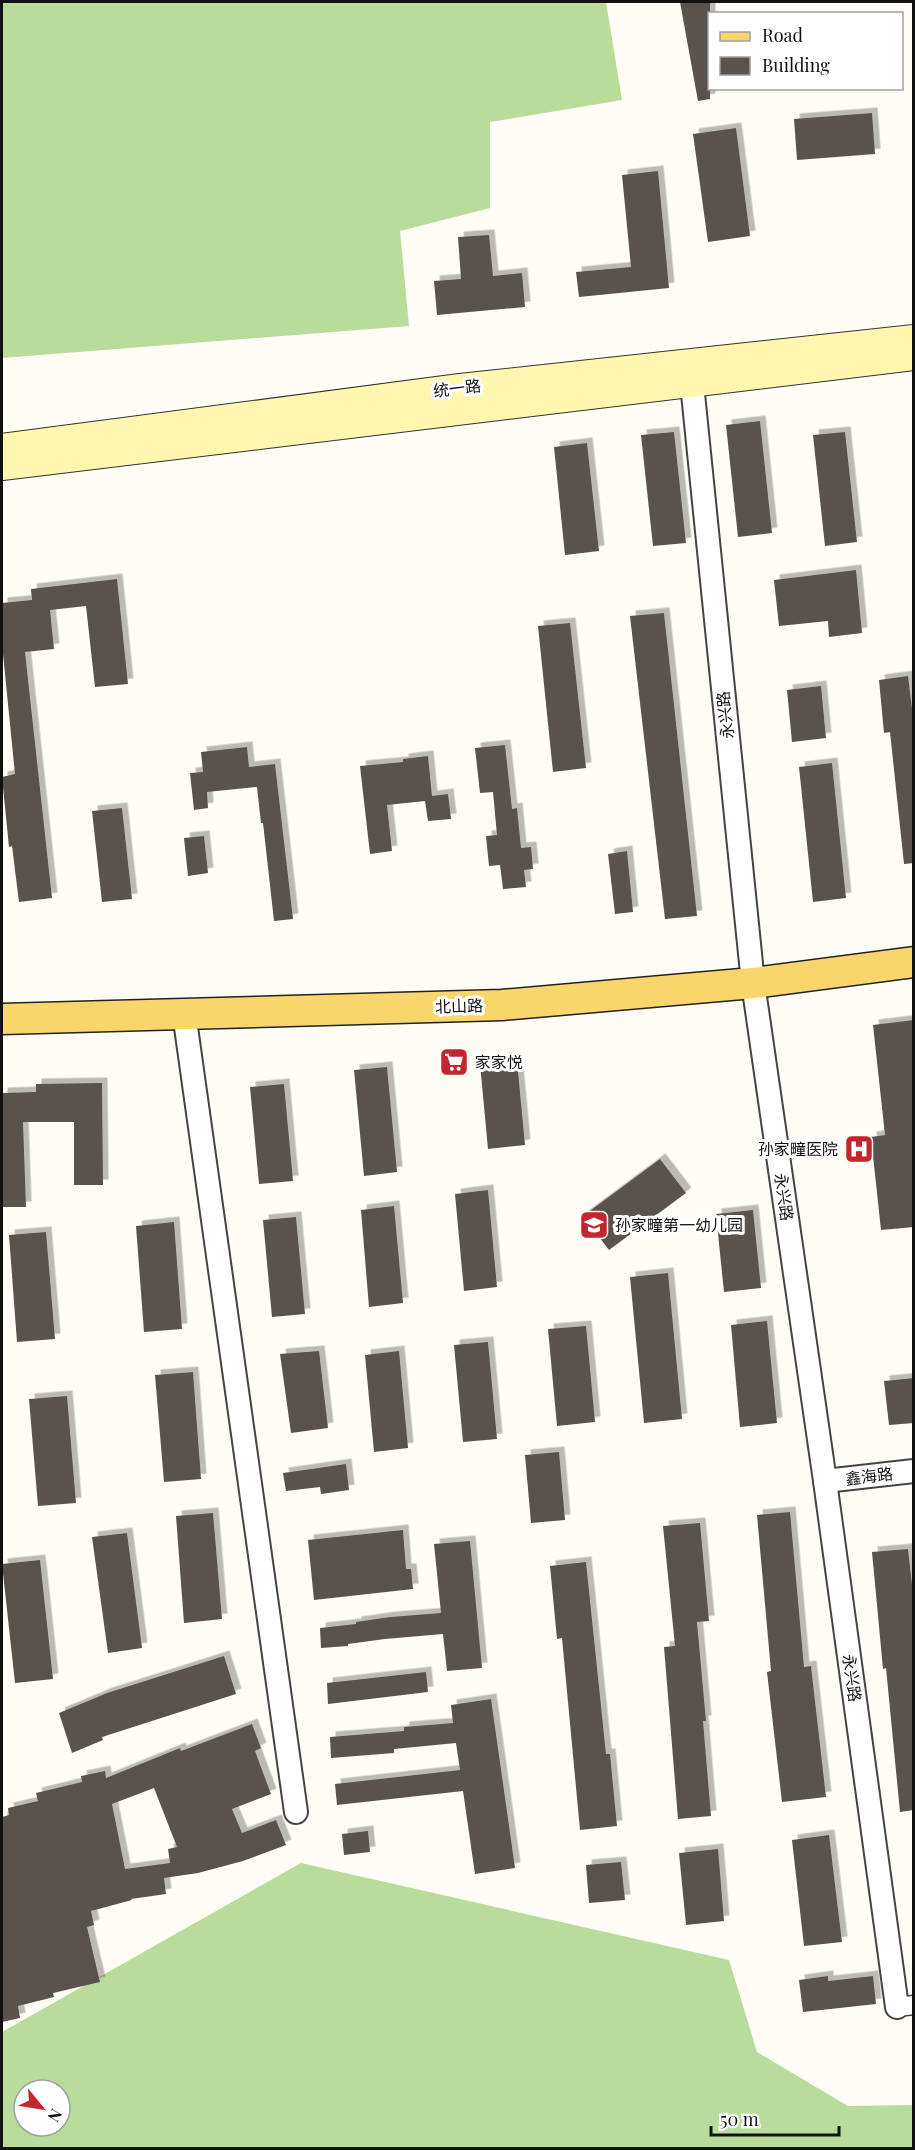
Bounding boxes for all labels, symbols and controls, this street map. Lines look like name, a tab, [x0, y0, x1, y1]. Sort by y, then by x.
legend	[708, 12, 903, 90]
text: Road	[762, 23, 803, 47]
text: Building	[762, 53, 830, 77]
street label: 统一路	[432, 374, 482, 401]
street label: 永兴路	[712, 690, 737, 740]
street label: 北山路	[435, 994, 483, 1017]
supermarket icon: 家家悦	[438, 1046, 470, 1078]
place label: 家家悦	[475, 1051, 523, 1072]
hospital icon: 孙家疃医院	[843, 1133, 875, 1165]
place label: 孙家疃医院	[758, 1138, 838, 1159]
street label: 永兴路	[771, 1172, 798, 1222]
school or university icon: 孙家疃第一幼儿园	[578, 1209, 610, 1241]
place label: 孙家疃第一幼儿园	[615, 1214, 743, 1235]
street label: 鑫海路	[844, 1462, 894, 1489]
street label: 永兴路	[839, 1653, 866, 1703]
north arrow	[12, 2078, 72, 2138]
scale bar	[711, 2099, 838, 2137]
text: N	[43, 2105, 67, 2126]
text: 50 m	[720, 2107, 759, 2131]

